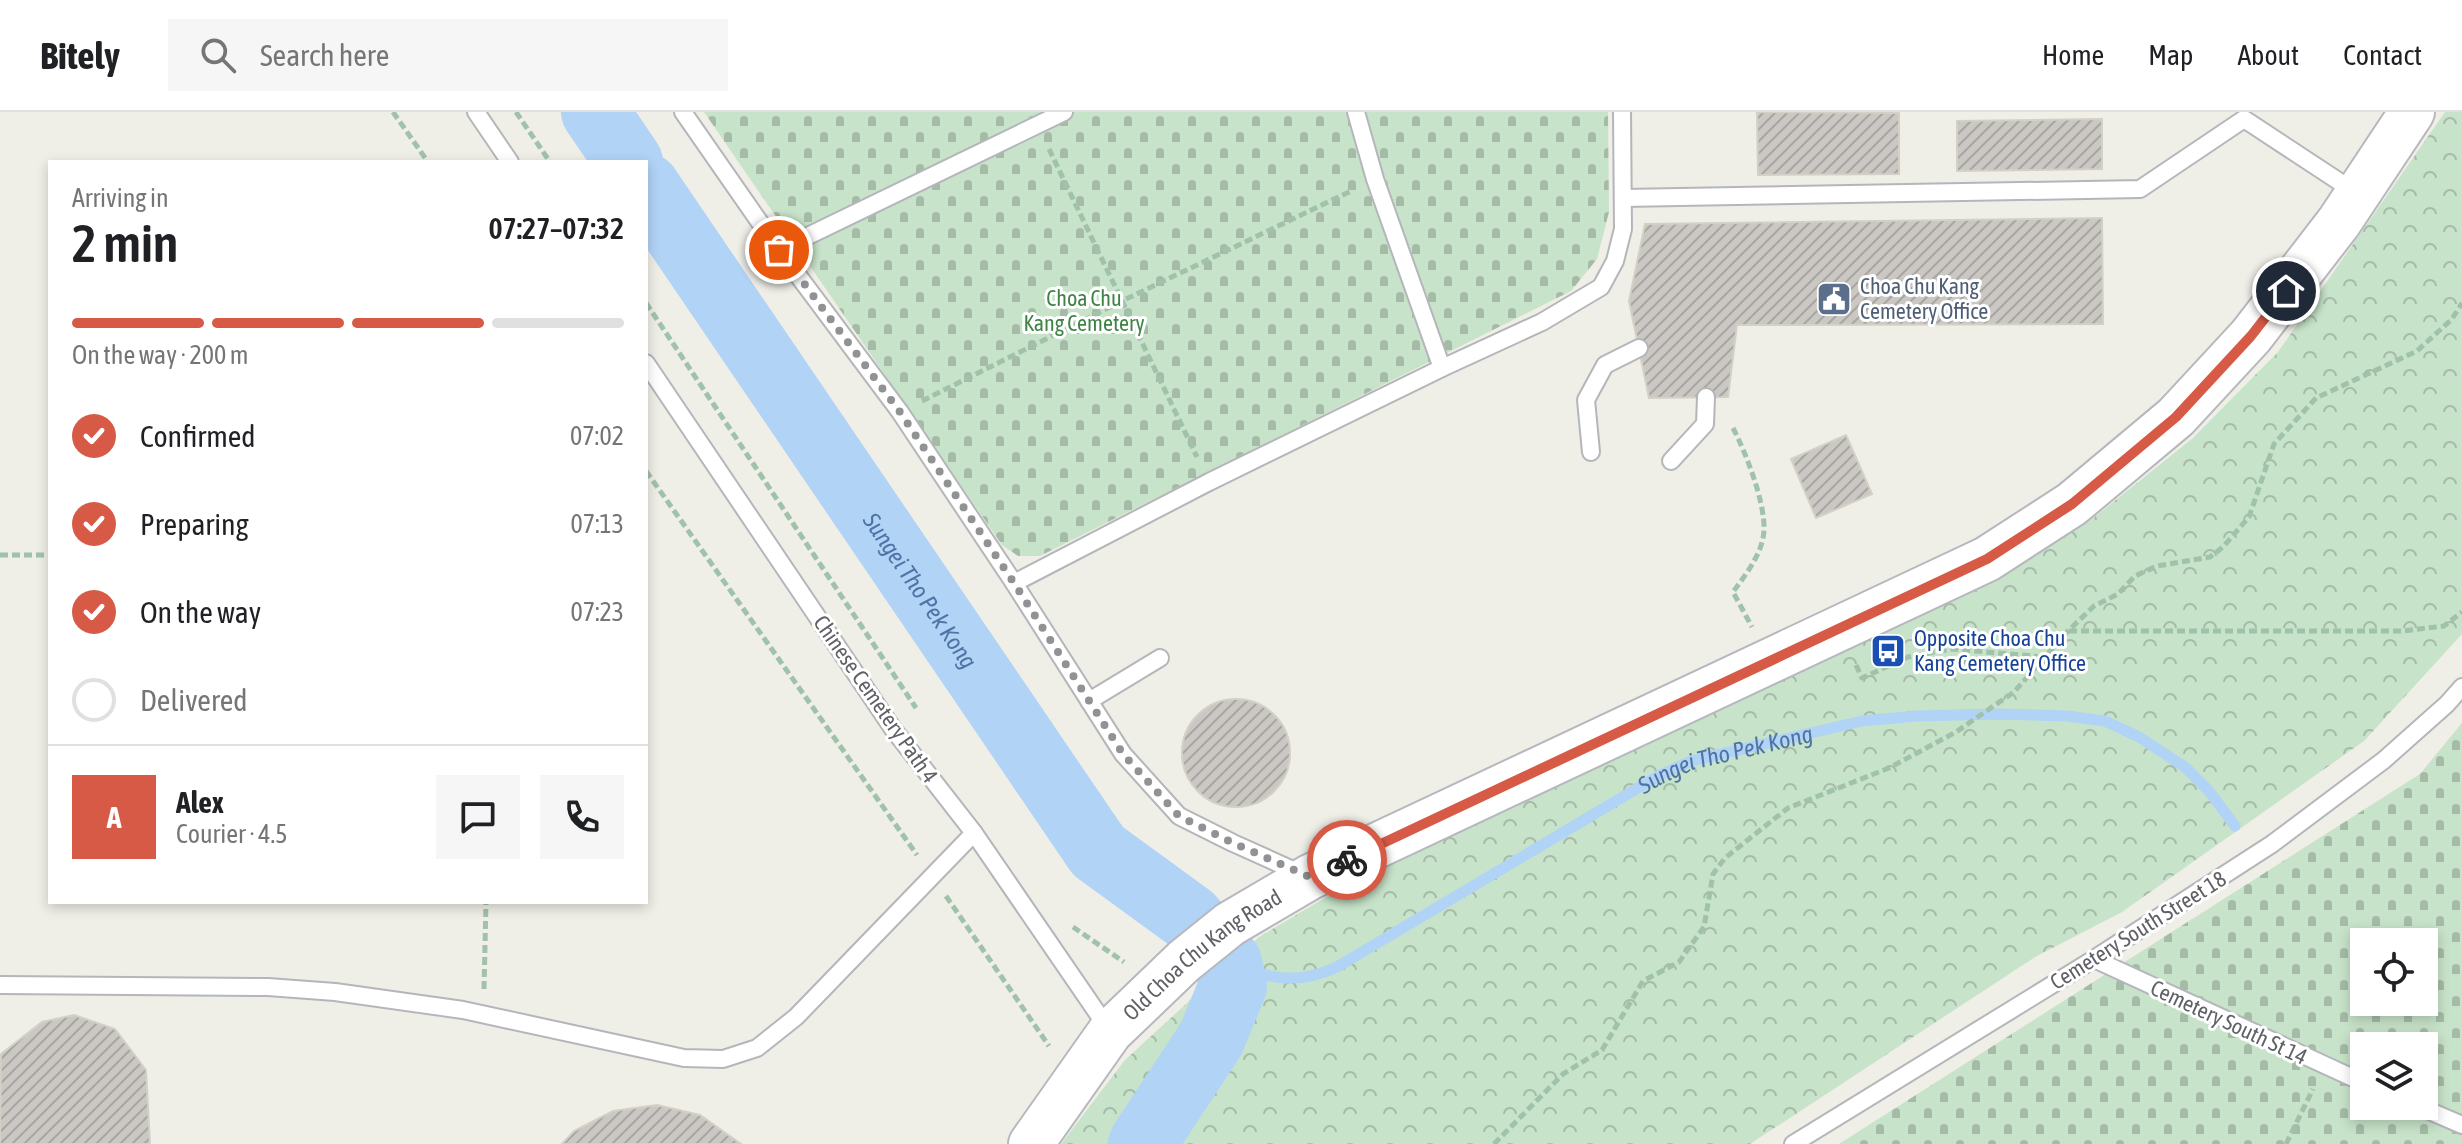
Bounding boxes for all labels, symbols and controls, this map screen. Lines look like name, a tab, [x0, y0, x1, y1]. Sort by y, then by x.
search box	[168, 19, 728, 91]
icon: search	[196, 33, 240, 77]
text: Bitely	[40, 34, 120, 77]
text: Search here	[260, 38, 389, 72]
text: Home	[2042, 39, 2104, 71]
text: Map	[2148, 39, 2193, 71]
text: About	[2237, 39, 2299, 71]
text: Contact	[2343, 39, 2422, 71]
text: Arriving in	[72, 183, 169, 213]
text: 07:27–07:32	[489, 211, 624, 245]
text: 2 min	[72, 213, 178, 273]
pin	[745, 216, 813, 284]
icon: bag	[757, 228, 801, 272]
pin	[2252, 257, 2320, 325]
icon: home	[2264, 269, 2308, 313]
place label: Choa Chu Kang Cemetery Office	[1860, 273, 1988, 324]
public building icon: Choa Chu Kang Cemetery Office	[1815, 280, 1853, 318]
park label: Choa Chu Kang Cemetery	[1023, 285, 1145, 336]
text: On the way · 200 m	[72, 340, 249, 370]
icon: check	[72, 414, 116, 458]
text: Confirmed	[140, 419, 255, 453]
text: 07:02	[570, 421, 624, 451]
icon: check	[72, 502, 116, 546]
text: Preparing	[140, 507, 249, 541]
water label: Sungei Tho Pek Kong	[858, 507, 983, 673]
text: 07:13	[570, 509, 624, 539]
icon: check	[72, 590, 116, 634]
text: On the way	[140, 595, 261, 629]
text: 07:23	[570, 597, 624, 627]
street label: Chinese Cemetery Path 4	[808, 610, 944, 788]
place label: Opposite Choa Chu Kang Cemetery Office	[1914, 625, 2086, 676]
bus stop icon: Opposite Choa Chu Kang Cemetery Office	[1869, 632, 1907, 670]
text: Delivered	[140, 683, 248, 717]
water label: Sungei Tho Pek Kong	[1632, 720, 1815, 799]
button: chat	[436, 775, 520, 859]
button: phone	[540, 775, 624, 859]
text: Alex	[176, 785, 224, 819]
text: A	[107, 800, 121, 834]
text: Courier · 4.5	[176, 819, 287, 849]
courier	[1307, 820, 1387, 900]
icon: bike	[1325, 838, 1369, 882]
street label: Cemetery South Street 18	[2045, 865, 2231, 995]
street label: Old Choa Chu Kang Road	[1118, 884, 1286, 1026]
map controls	[2350, 928, 2438, 1120]
button: locate	[2350, 928, 2438, 1016]
street label: Cemetery South St 14	[2147, 974, 2311, 1070]
button: layers	[2350, 1032, 2438, 1120]

